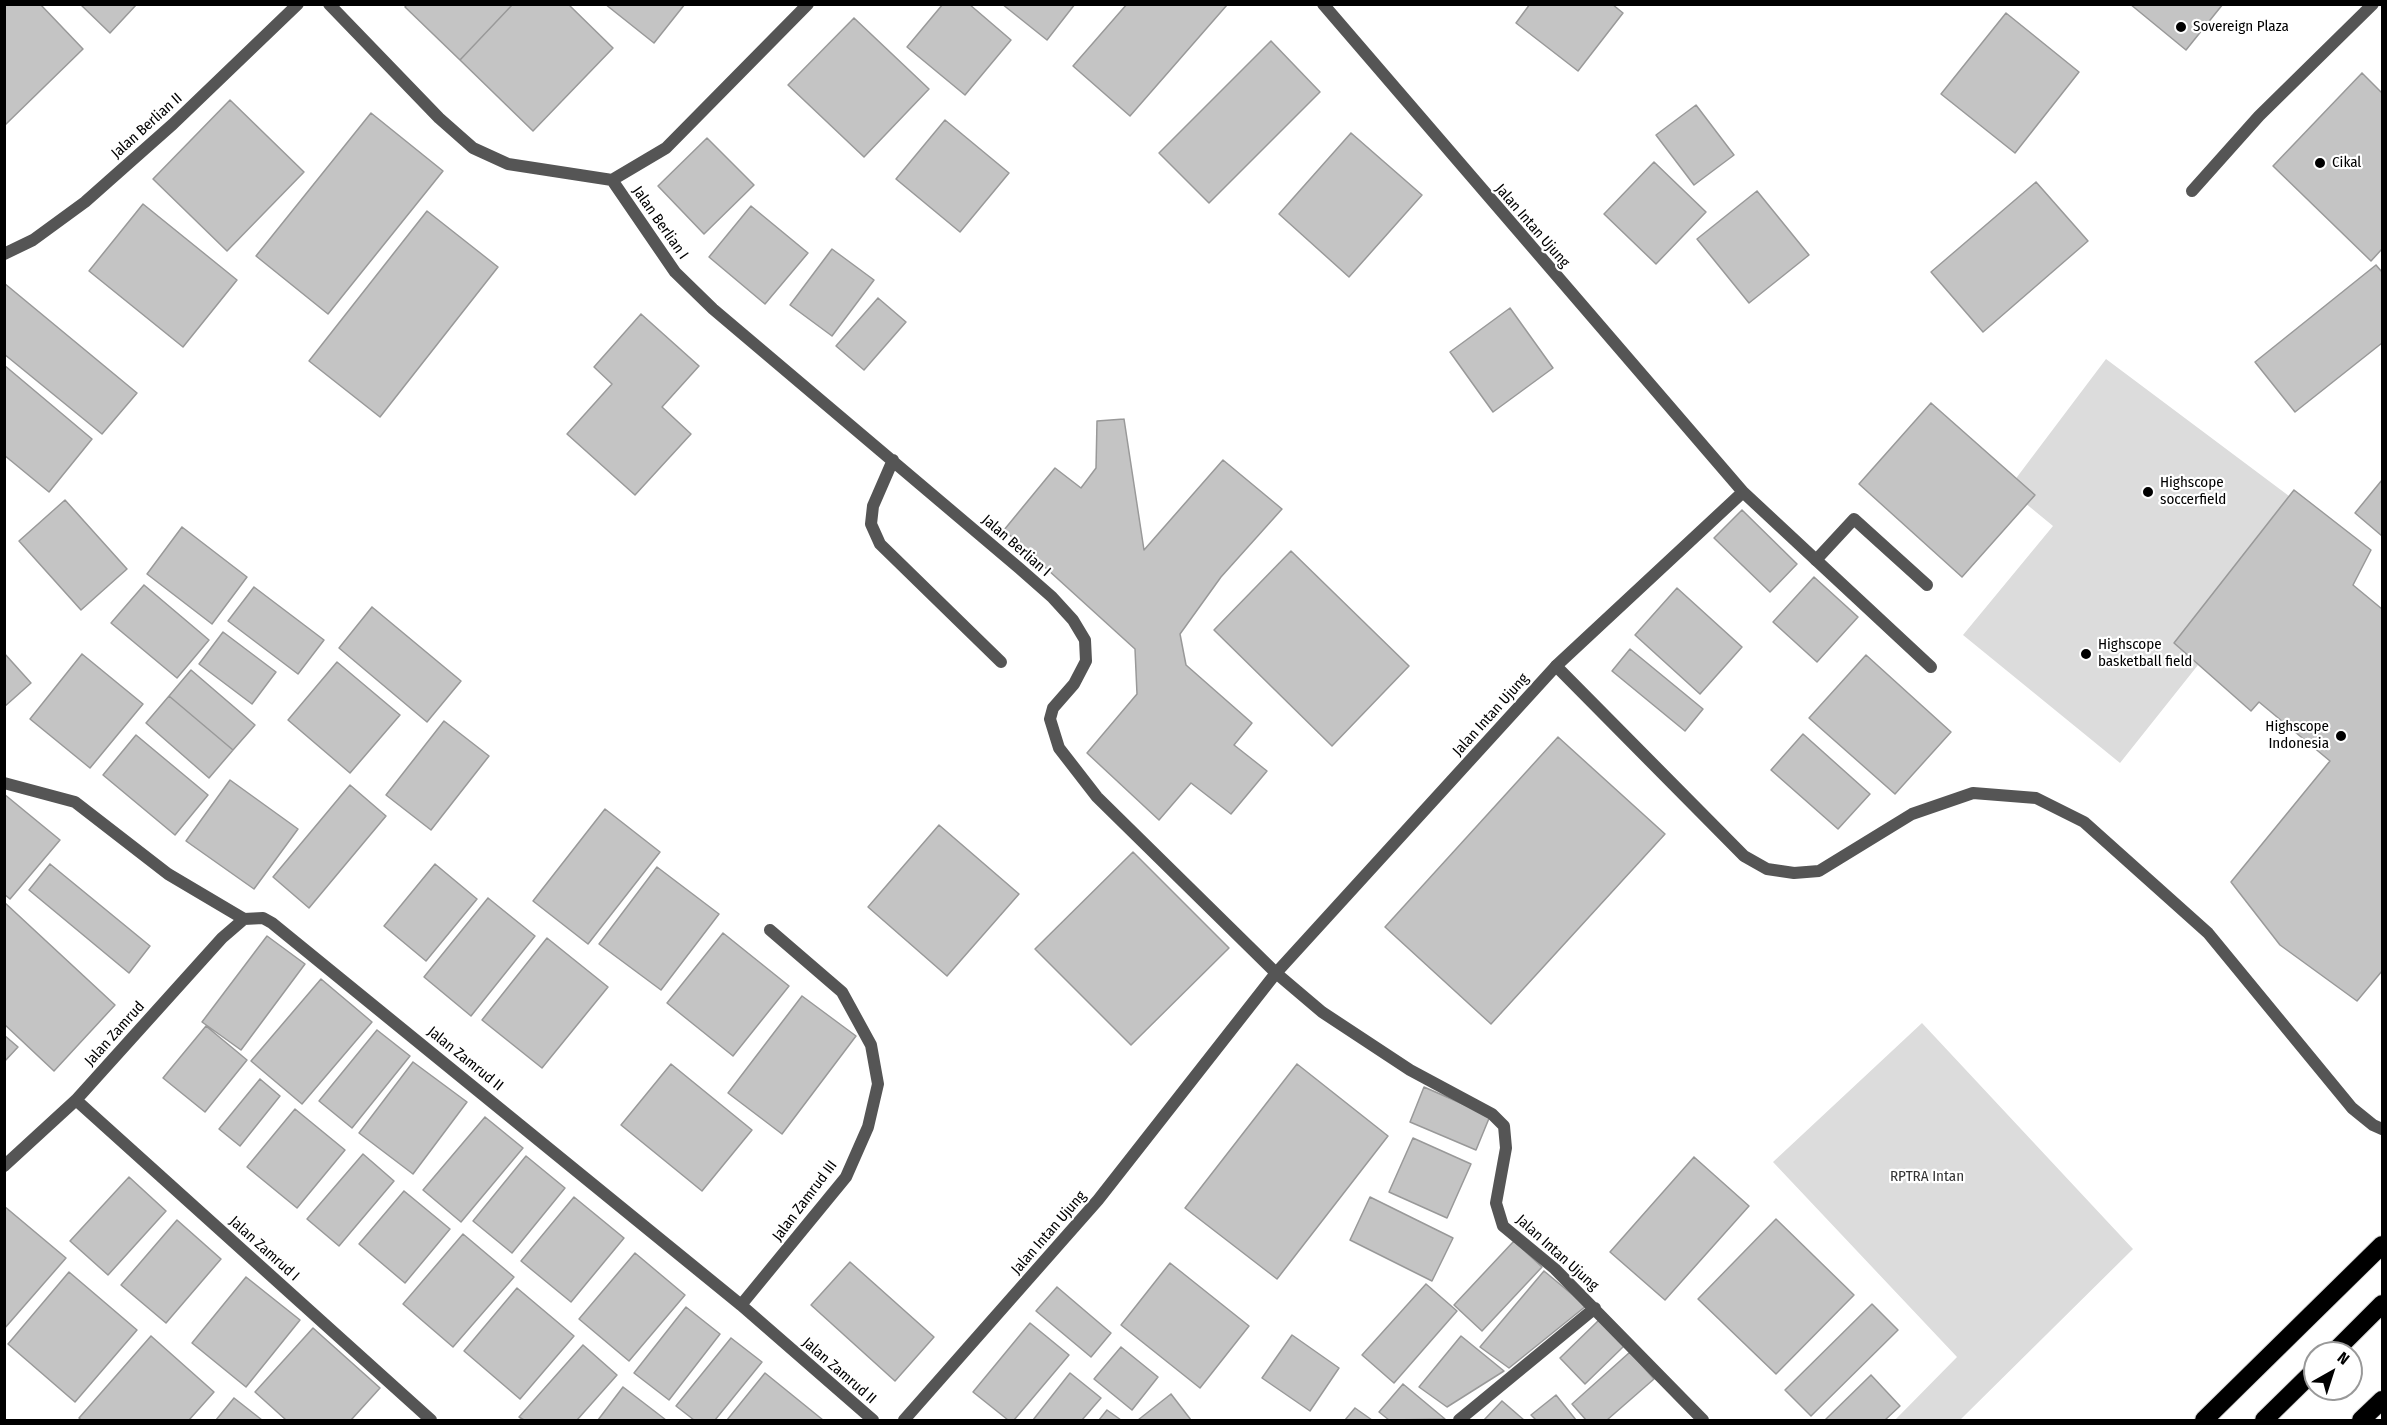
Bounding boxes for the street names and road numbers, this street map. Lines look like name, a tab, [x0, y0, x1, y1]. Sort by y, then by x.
street label: Jalan Berlian II	[108, 89, 186, 163]
street label: Jalan Intan Ujung	[1491, 181, 1573, 271]
street label: Jalan Berlian I	[628, 183, 692, 263]
street label: Jalan Berlian I	[978, 511, 1054, 581]
street label: Jalan Intan Ujung	[1449, 670, 1533, 760]
street label: Jalan Zamrud	[81, 998, 149, 1070]
street label: Jalan Zamrud II	[424, 1023, 506, 1095]
street label: Jalan Zamrud III	[769, 1157, 841, 1245]
street label: Jalan Intan Ujung	[1008, 1188, 1090, 1278]
street label: Jalan Intan Ujung	[1512, 1211, 1602, 1295]
street label: Jalan Zamrud I	[225, 1213, 303, 1285]
street label: Jalan Zamrud II	[798, 1334, 880, 1408]

